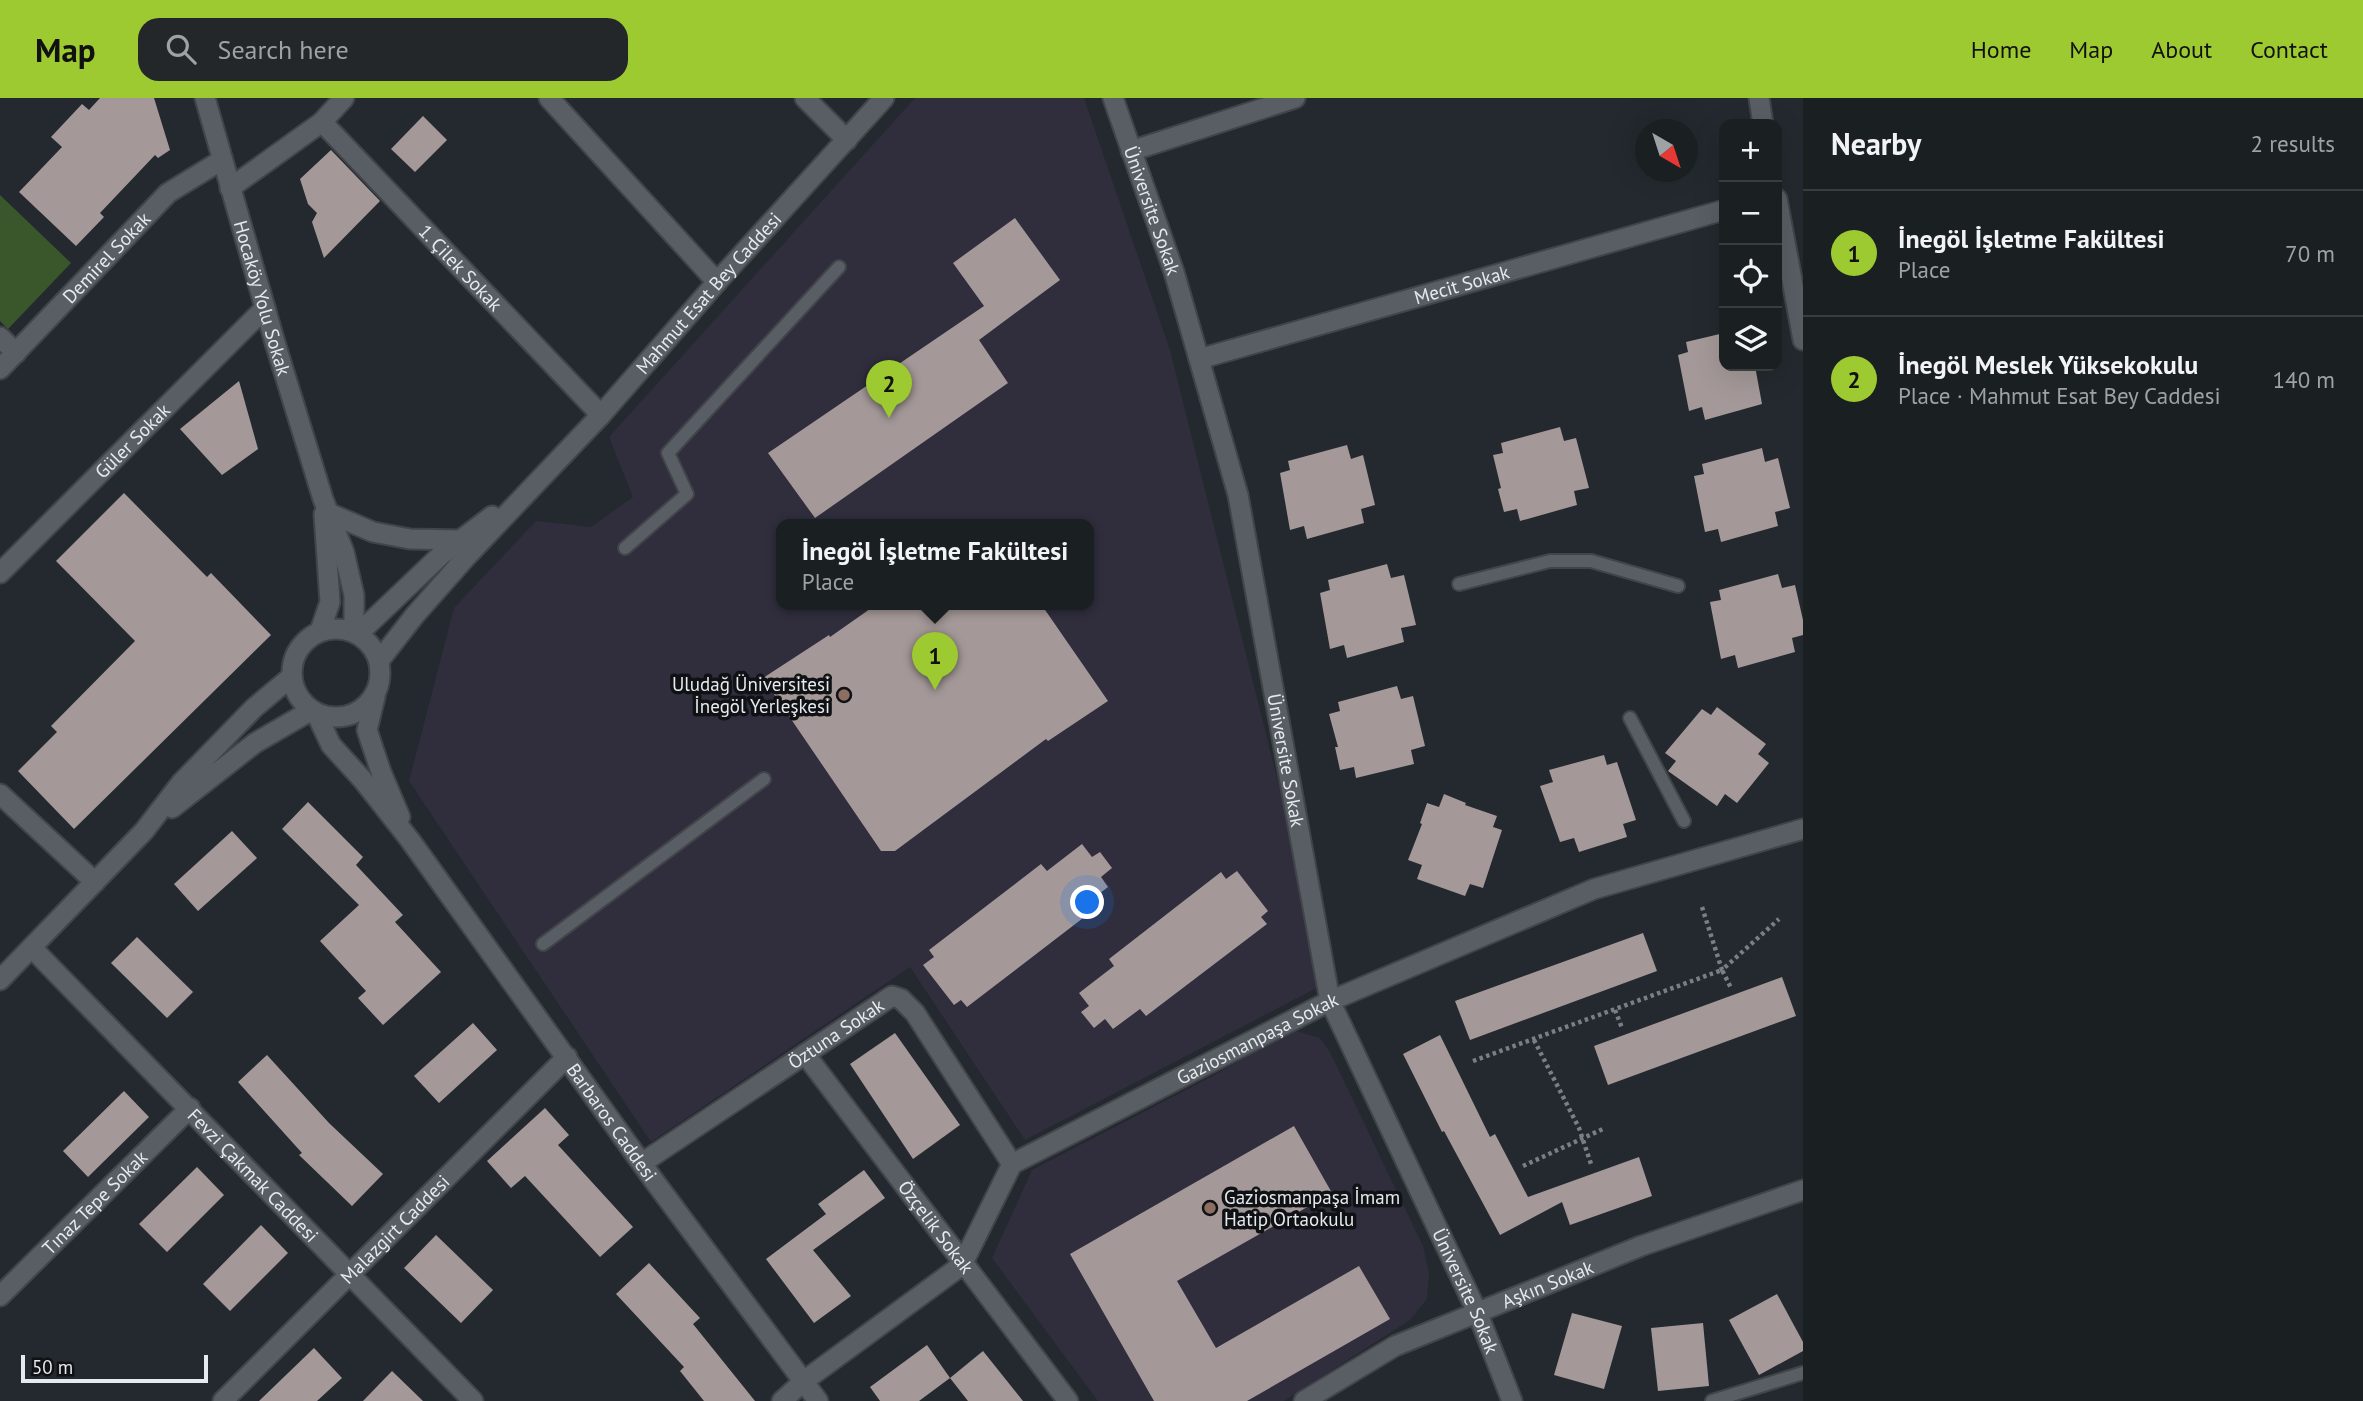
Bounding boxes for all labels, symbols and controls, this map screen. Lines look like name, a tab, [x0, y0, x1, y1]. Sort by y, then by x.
search box	[138, 18, 628, 81]
text: Map	[35, 28, 96, 71]
icon: search	[162, 30, 200, 68]
text: Search here	[218, 33, 349, 66]
text: Home	[1971, 34, 2031, 65]
text: Map	[2069, 34, 2113, 65]
text: About	[2151, 34, 2212, 65]
text: Contact	[2250, 34, 2328, 65]
north arrow	[1635, 119, 1698, 182]
map controls	[1719, 119, 1782, 371]
button: +	[1719, 119, 1782, 182]
text: Nearby	[1831, 124, 1921, 163]
text: 2 results	[2251, 129, 2335, 158]
street label: Üniversite Sokak	[1119, 143, 1186, 278]
button: −	[1719, 182, 1782, 245]
street label: Demirel Sokak	[57, 207, 156, 308]
street label: Mahmut Esat Bey Caddesi	[630, 207, 786, 379]
street label: Hocaköy Yolu Sokak	[229, 217, 296, 378]
street label: 1. Çilek Sokak	[414, 219, 507, 316]
text: İnegöl İşletme Fakültesi	[1898, 222, 2164, 255]
text: 1	[1847, 239, 1861, 268]
text: 70 m	[2285, 239, 2335, 268]
button: locate	[1719, 245, 1782, 308]
text: Place	[1898, 255, 1951, 284]
street label: Mecit Sokak	[1411, 260, 1512, 309]
button: layers	[1719, 308, 1782, 371]
text: İnegöl Meslek Yüksekokulu	[1898, 348, 2198, 381]
pin: 2	[866, 360, 912, 418]
text: 2	[1847, 365, 1861, 394]
text: 140 m	[2273, 365, 2335, 394]
text: Place · Mahmut Esat Bey Caddesi	[1898, 381, 2221, 410]
street label: Güler Sokak	[90, 398, 175, 483]
popup	[776, 519, 1094, 610]
text: İnegöl İşletme Fakültesi	[802, 534, 1068, 567]
text: Place	[802, 567, 854, 596]
pin: 1	[912, 632, 958, 690]
place label: Uludağ Üniversitesi İnegöl Yerleşkesi	[672, 672, 830, 718]
marker: Uludağ Üniversitesi İnegöl Yerleşkesi	[836, 687, 852, 703]
street label: Üniversite Sokak	[1262, 692, 1310, 829]
your location	[1070, 885, 1104, 919]
street label: Gaziosmanpaşa Sokak	[1172, 987, 1341, 1090]
street label: Öztuna Sokak	[783, 993, 888, 1074]
street label: Barbaros Caddesi	[562, 1058, 663, 1186]
street label: Fevzi Çakmak Caddesi	[183, 1103, 324, 1247]
street label: Tınaz Tepe Sokak	[37, 1145, 152, 1260]
street label: Malazgirt Caddesi	[335, 1170, 454, 1289]
street label: Özçelik Sokak	[893, 1176, 979, 1278]
place label: Gaziosmanpaşa İmam Hatip Ortaokulu	[1224, 1185, 1400, 1231]
marker: Gaziosmanpaşa İmam Hatip Ortaokulu	[1202, 1200, 1218, 1216]
street label: Üniversite Sokak	[1427, 1224, 1504, 1357]
street label: Aşkın Sokak	[1498, 1255, 1597, 1313]
scale bar	[21, 1352, 208, 1384]
text: 50 m	[32, 1355, 73, 1379]

